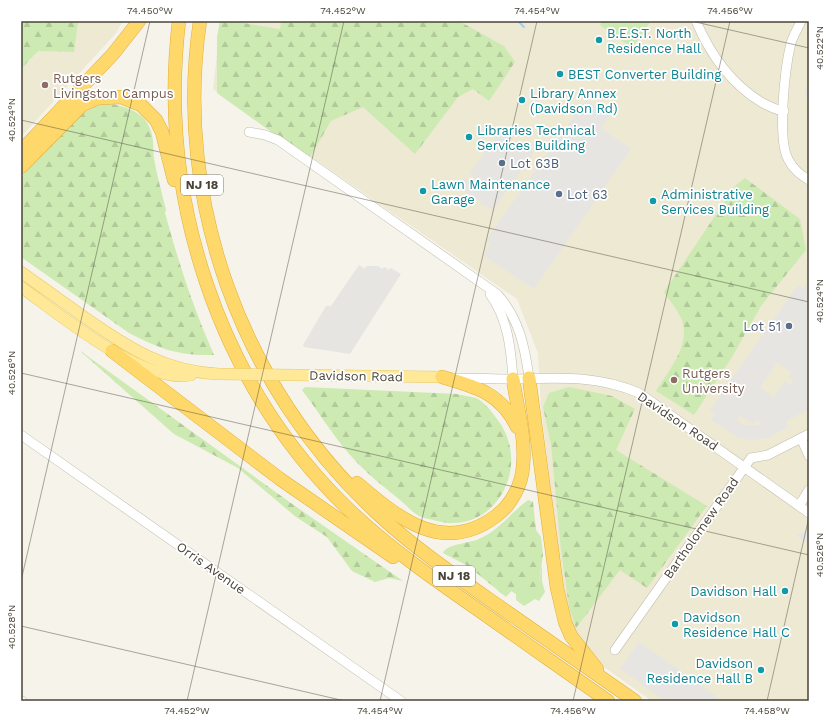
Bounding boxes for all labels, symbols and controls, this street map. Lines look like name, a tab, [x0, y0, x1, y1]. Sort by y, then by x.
text: 74.450°W	[127, 5, 173, 16]
text: 74.452°W	[320, 5, 366, 16]
text: 74.454°W	[514, 5, 560, 16]
text: 74.456°W	[707, 5, 753, 16]
place label: B.E.S.T. North Residence Hall	[607, 26, 701, 56]
text: 40.522°N	[814, 26, 825, 70]
marker: B.E.S.T. North Residence Hall	[594, 35, 604, 45]
place label: BEST Converter Building	[568, 67, 721, 82]
marker: BEST Converter Building	[555, 69, 565, 79]
place label: Rutgers Livingston Campus	[53, 71, 174, 101]
marker: Rutgers Livingston Campus	[40, 80, 50, 90]
place label: Library Annex (Davidson Rd)	[530, 86, 618, 116]
marker: Library Annex (Davidson Rd)	[517, 95, 527, 105]
text: 40.524°N	[6, 98, 17, 142]
place label: Libraries Technical Services Building	[477, 123, 595, 153]
marker: Libraries Technical Services Building	[464, 132, 474, 142]
place label: Lot 63B	[510, 156, 559, 171]
marker: Lot 63B	[497, 158, 507, 168]
road number: NJ 18	[181, 175, 223, 195]
place label: Lawn Maintenance Garage	[431, 177, 550, 207]
marker: Lawn Maintenance Garage	[418, 186, 428, 196]
place label: Lot 63	[567, 187, 608, 202]
place label: Administrative Services Building	[661, 187, 769, 217]
marker: Lot 63	[554, 189, 564, 199]
marker: Administrative Services Building	[648, 196, 658, 206]
text: 40.524°N	[814, 279, 825, 323]
place label: Lot 51	[743, 319, 781, 334]
marker: Lot 51	[784, 321, 794, 331]
text: 40.526°N	[6, 351, 17, 395]
place label: Rutgers University	[682, 366, 745, 396]
street label: Davidson Road	[309, 368, 403, 384]
marker: Rutgers University	[669, 375, 679, 385]
street label: Davidson Road	[635, 389, 721, 453]
street label: Bartholomew Road	[660, 474, 742, 582]
text: 40.526°N	[814, 533, 825, 577]
street label: Orris Avenue	[174, 539, 248, 597]
road number: NJ 18	[433, 566, 475, 586]
place label: Davidson Hall	[690, 584, 777, 599]
marker: Davidson Hall	[780, 586, 790, 596]
text: 40.528°N	[6, 605, 17, 649]
place label: Davidson Residence Hall C	[683, 610, 790, 640]
marker: Davidson Residence Hall C	[670, 619, 680, 629]
place label: Davidson Residence Hall B	[647, 656, 753, 686]
marker: Davidson Residence Hall B	[756, 665, 766, 675]
text: 74.452°W	[164, 705, 210, 716]
text: 74.454°W	[357, 705, 403, 716]
text: 74.456°W	[550, 705, 596, 716]
text: 74.458°W	[744, 705, 790, 716]

